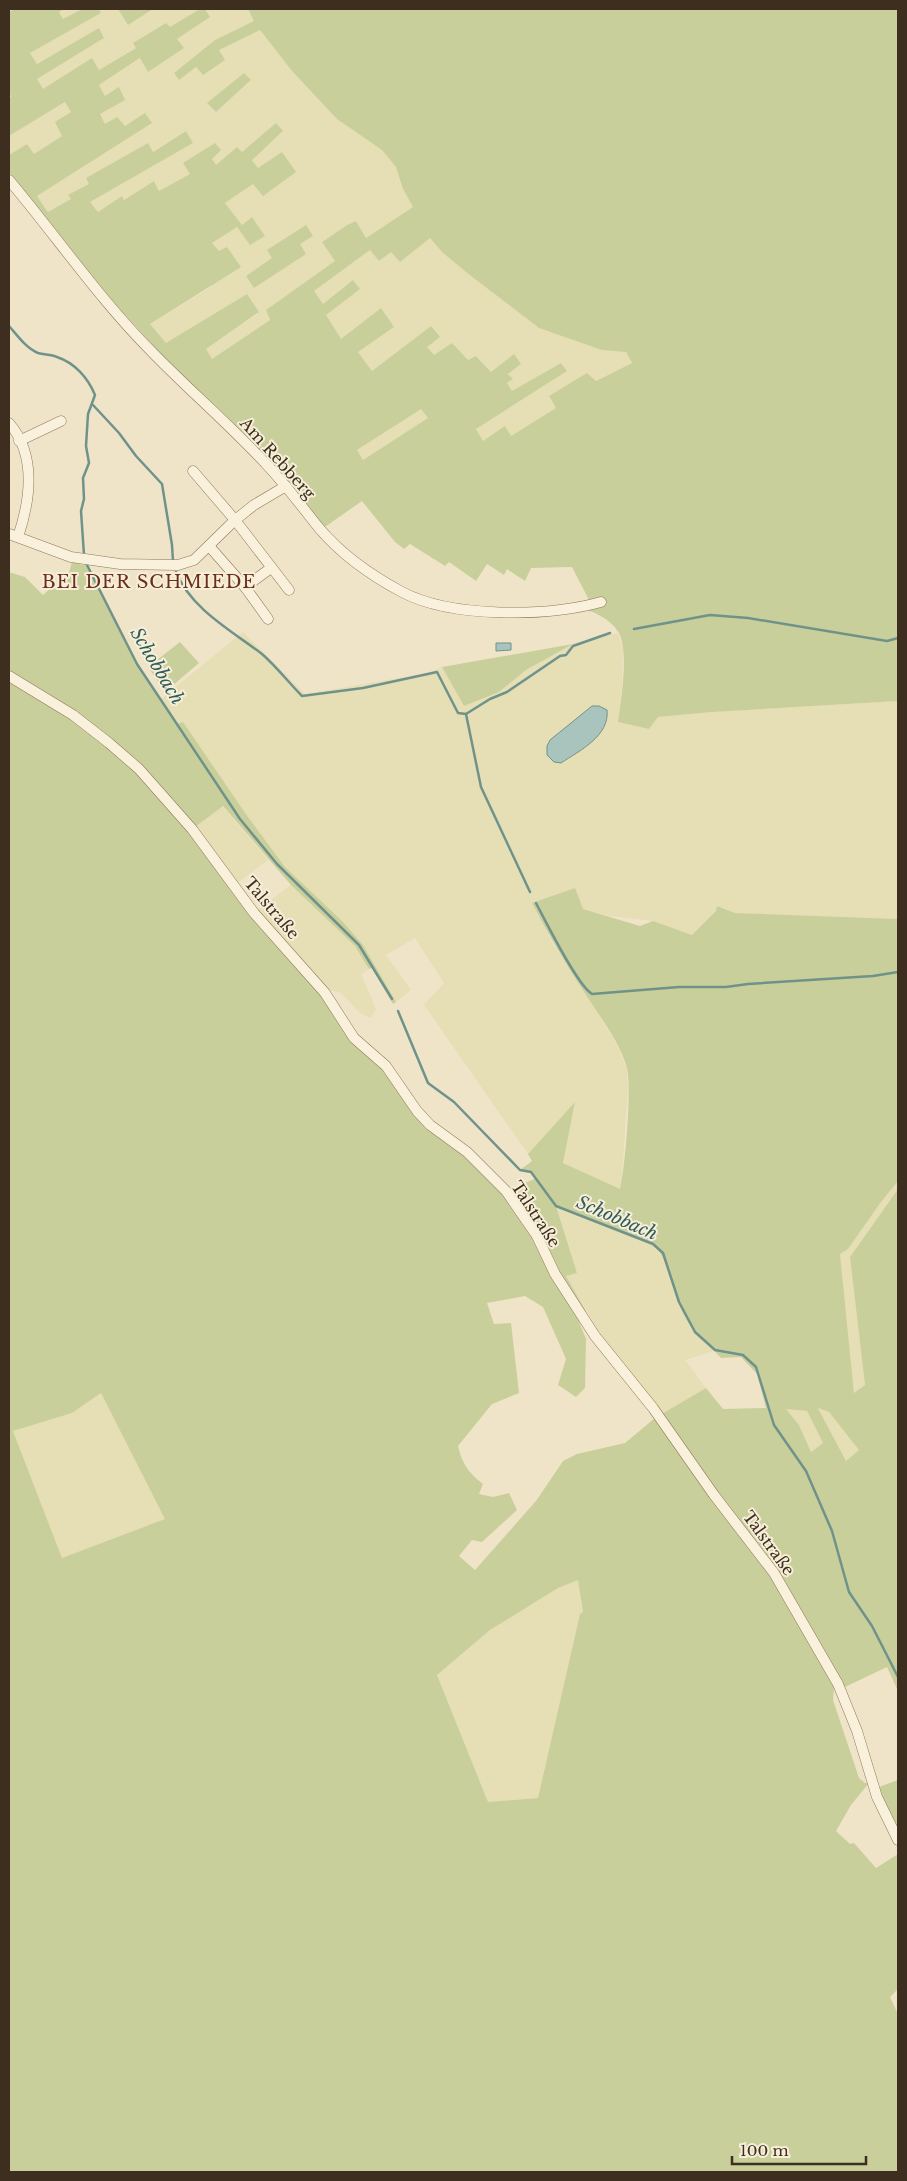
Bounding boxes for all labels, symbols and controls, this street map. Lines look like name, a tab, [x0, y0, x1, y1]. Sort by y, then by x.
street label: Am Rebberg	[235, 412, 320, 503]
district label: BEI DER SCHMIEDE	[42, 571, 256, 593]
water label: Schobbach	[125, 623, 189, 709]
street label: Talstraße	[240, 873, 304, 943]
street label: Talstraße	[507, 1177, 565, 1251]
water label: Schobbach	[573, 1191, 661, 1245]
street label: Talstraße	[739, 1507, 799, 1579]
scale bar	[732, 2134, 866, 2166]
text: 100 m	[740, 2141, 789, 2160]

